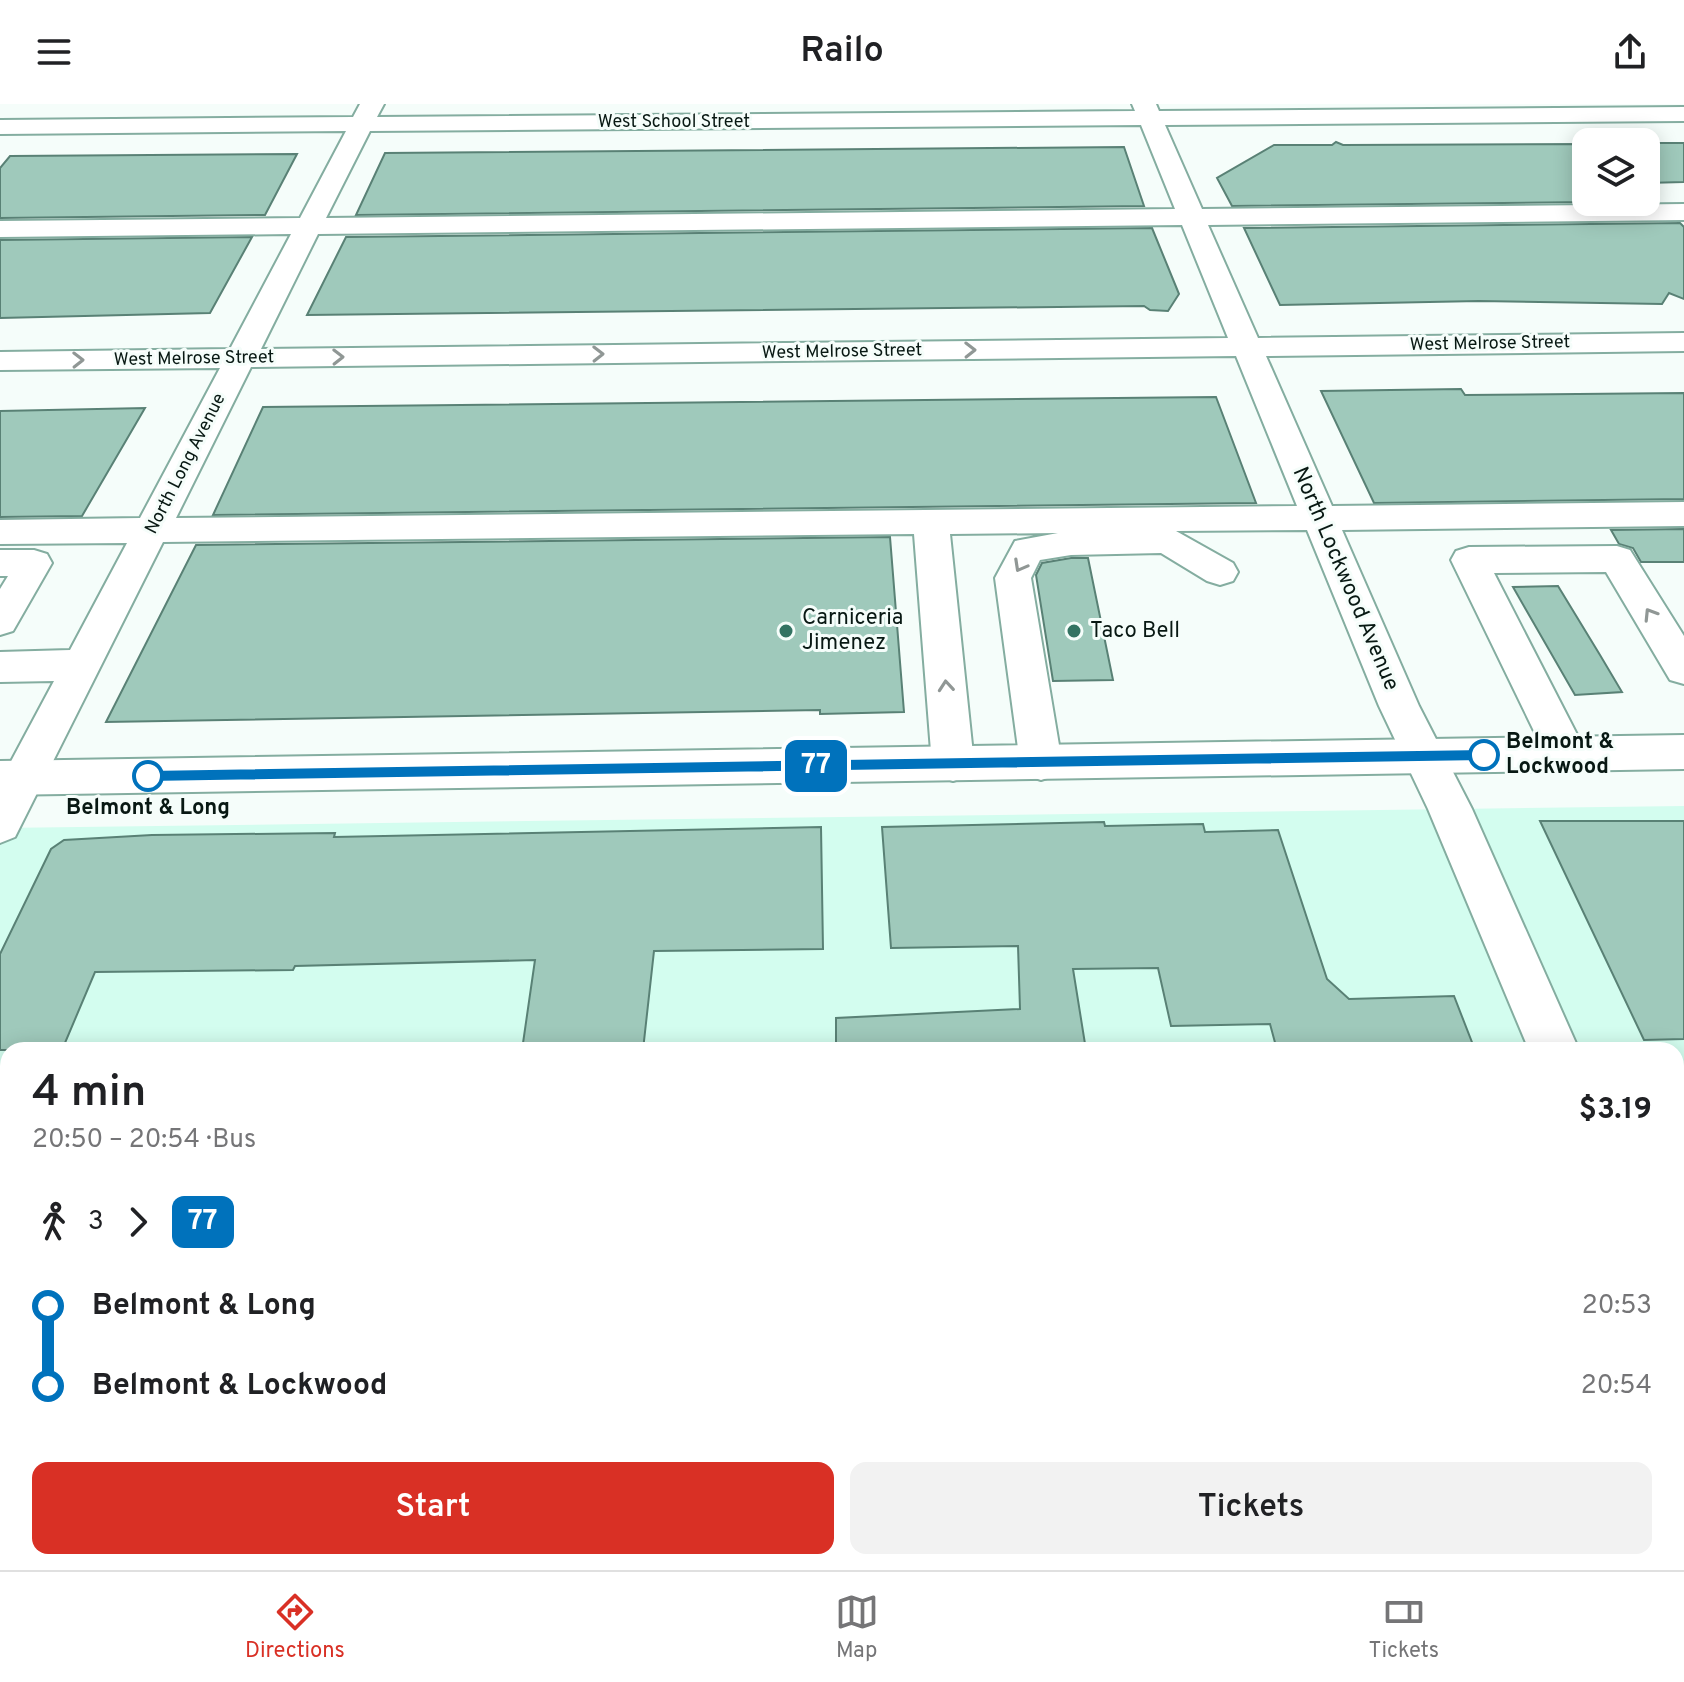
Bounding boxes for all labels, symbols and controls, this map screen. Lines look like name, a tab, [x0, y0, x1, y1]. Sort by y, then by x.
text: Railo	[800, 29, 884, 75]
icon: menu	[32, 30, 76, 74]
icon: share	[1608, 30, 1652, 74]
street label: West School Street	[598, 111, 750, 134]
map controls	[1572, 128, 1660, 216]
button: layers	[1572, 128, 1660, 216]
street label: West Melrose Street	[1409, 331, 1571, 357]
street label: West Melrose Street	[761, 339, 923, 365]
one-way arrow	[964, 341, 977, 359]
one-way arrow	[592, 345, 605, 363]
street label: West Melrose Street	[113, 346, 275, 372]
one-way arrow	[332, 348, 345, 366]
one-way arrow	[72, 351, 85, 369]
street label: North Long Avenue	[141, 390, 231, 538]
street label: North Lockwood Avenue	[1286, 463, 1404, 695]
one-way arrow	[1014, 557, 1030, 572]
place label: Carniceria Jimenez	[802, 605, 903, 657]
one-way arrow	[1645, 608, 1660, 623]
place label: Taco Bell	[1090, 618, 1180, 645]
marker: Carniceria Jimenez	[777, 622, 795, 640]
marker: Taco Bell	[1065, 622, 1083, 640]
one-way arrow	[938, 679, 955, 692]
place label: Belmont & Lockwood	[1506, 729, 1614, 781]
line badge: 77	[780, 740, 852, 792]
marker: Belmont & Lockwood	[1469, 740, 1499, 770]
text: 77	[801, 748, 831, 784]
marker: Belmont & Long	[133, 761, 163, 791]
place label: Belmont & Long	[66, 795, 230, 822]
text: 4 min	[32, 1066, 146, 1122]
text: $3.19	[1579, 1092, 1652, 1129]
text: 20:50 – 20:54 · Bus	[32, 1124, 256, 1157]
icon: walk	[32, 1200, 76, 1244]
icon: forward	[116, 1200, 160, 1244]
text: 77	[188, 1204, 218, 1240]
text: 3	[88, 1206, 104, 1239]
text: Belmont & Long	[92, 1288, 316, 1325]
text: 20:53	[1582, 1290, 1652, 1323]
text: Belmont & Lockwood	[92, 1368, 387, 1405]
text: 20:54	[1581, 1370, 1652, 1403]
button: Start	[32, 1462, 834, 1554]
button: Tickets	[850, 1462, 1652, 1554]
tab: Directions	[245, 1590, 345, 1665]
tab: Map	[835, 1590, 879, 1665]
tab: Tickets	[1369, 1590, 1439, 1665]

